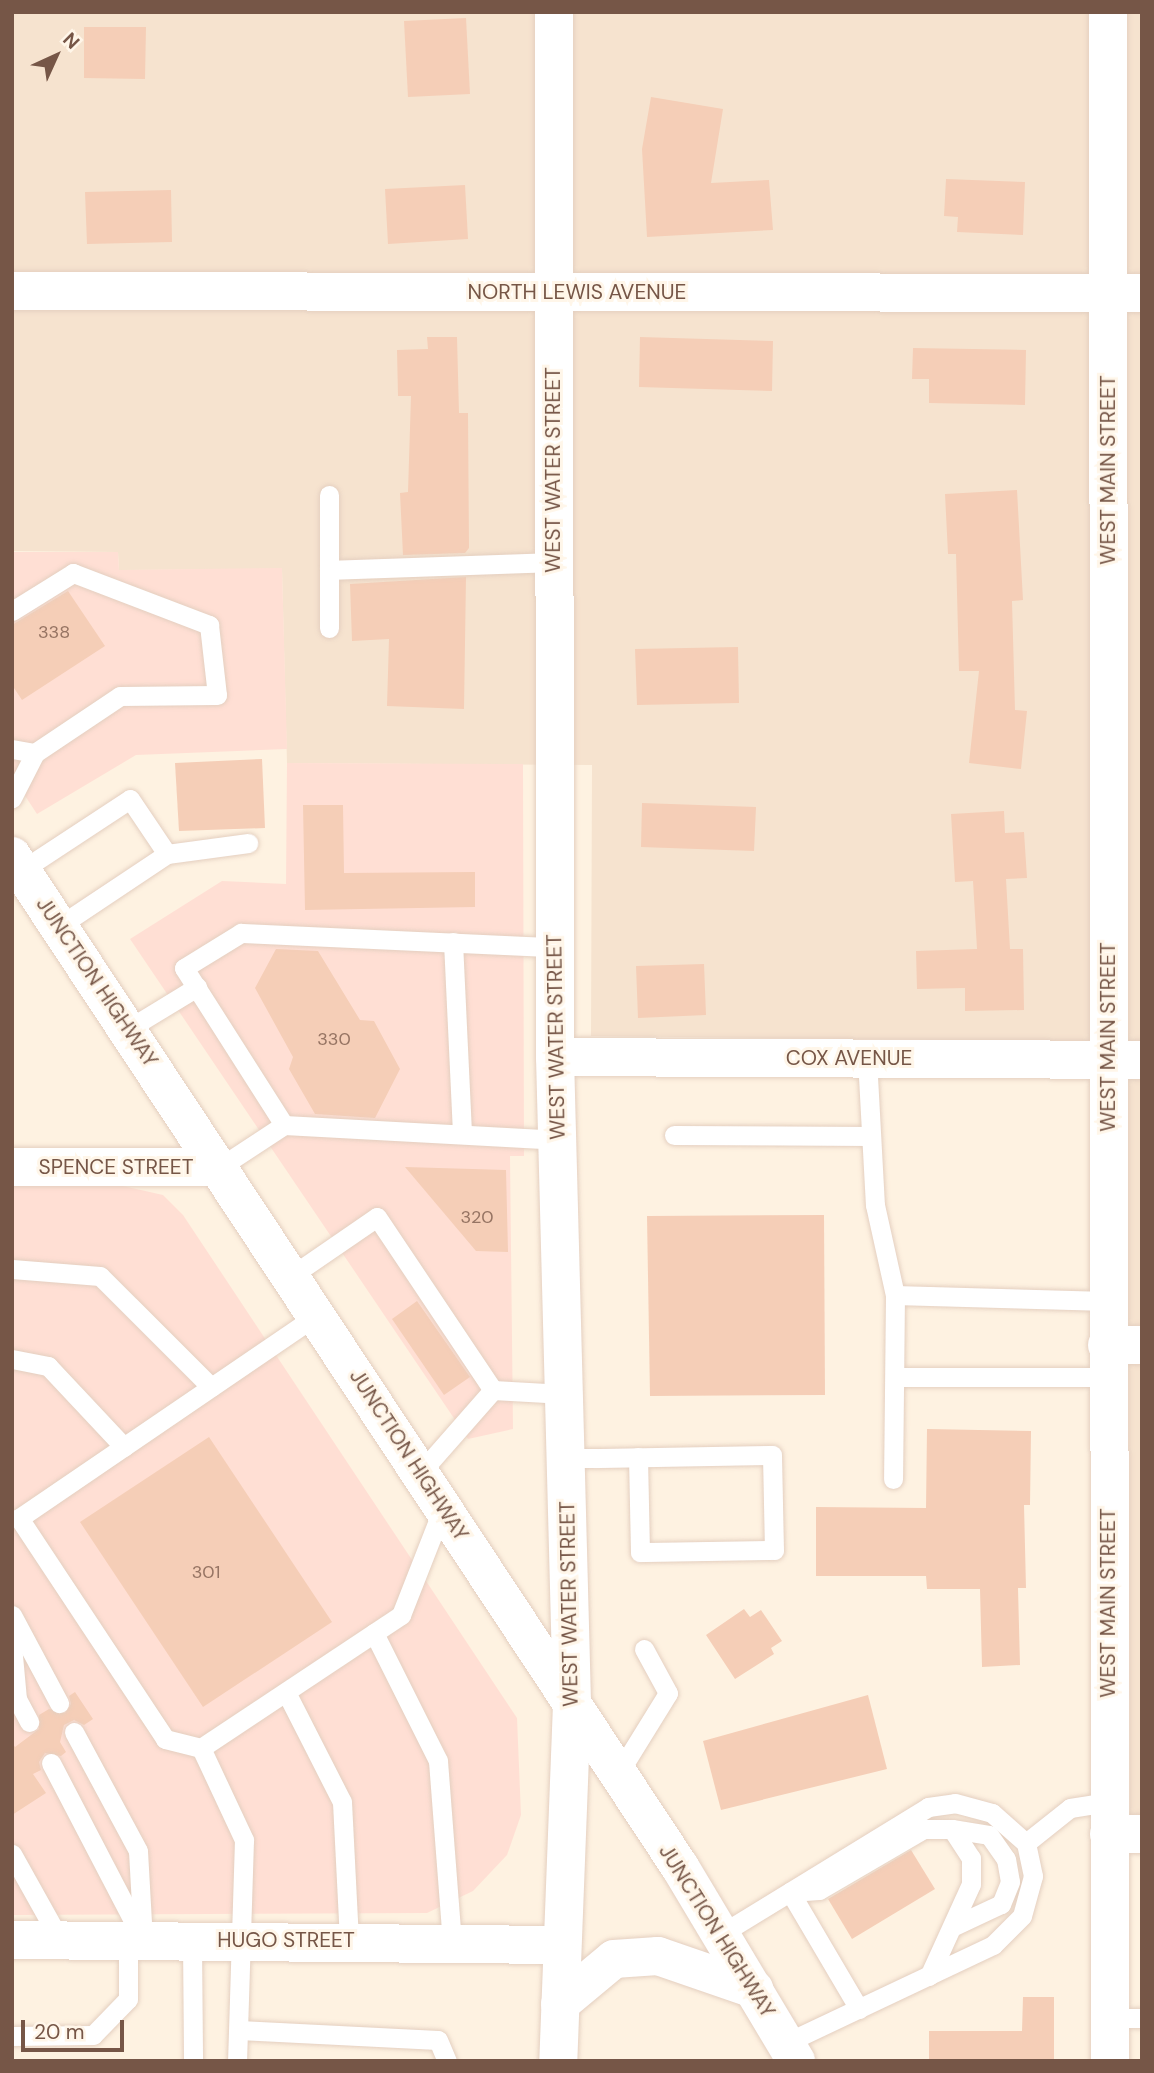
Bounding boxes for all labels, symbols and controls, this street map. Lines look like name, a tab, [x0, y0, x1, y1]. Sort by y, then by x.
north arrow	[21, 21, 91, 91]
text: N	[57, 27, 85, 55]
street label: NORTH LEWIS AVENUE	[468, 279, 686, 305]
street label: WEST WATER STREET	[540, 367, 566, 573]
street label: WEST MAIN STREET	[1095, 375, 1121, 565]
house number: 338	[38, 621, 70, 643]
street label: JUNCTION HIGHWAY	[31, 892, 163, 1072]
street label: WEST WATER STREET	[542, 934, 570, 1140]
street label: WEST MAIN STREET	[1095, 942, 1121, 1132]
house number: 330	[317, 1028, 351, 1050]
street label: COX AVENUE	[786, 1045, 912, 1071]
street label: SPENCE STREET	[39, 1154, 193, 1180]
house number: 320	[460, 1206, 494, 1228]
street label: JUNCTION HIGHWAY	[344, 1365, 474, 1545]
street label: WEST WATER STREET	[555, 1501, 583, 1707]
street label: WEST MAIN STREET	[1095, 1508, 1121, 1698]
house number: 301	[192, 1561, 220, 1583]
street label: JUNCTION HIGHWAY	[653, 1840, 781, 2022]
street label: HUGO STREET	[217, 1927, 355, 1953]
scale bar	[24, 2007, 128, 2050]
text: 20 m	[34, 2018, 85, 2046]

